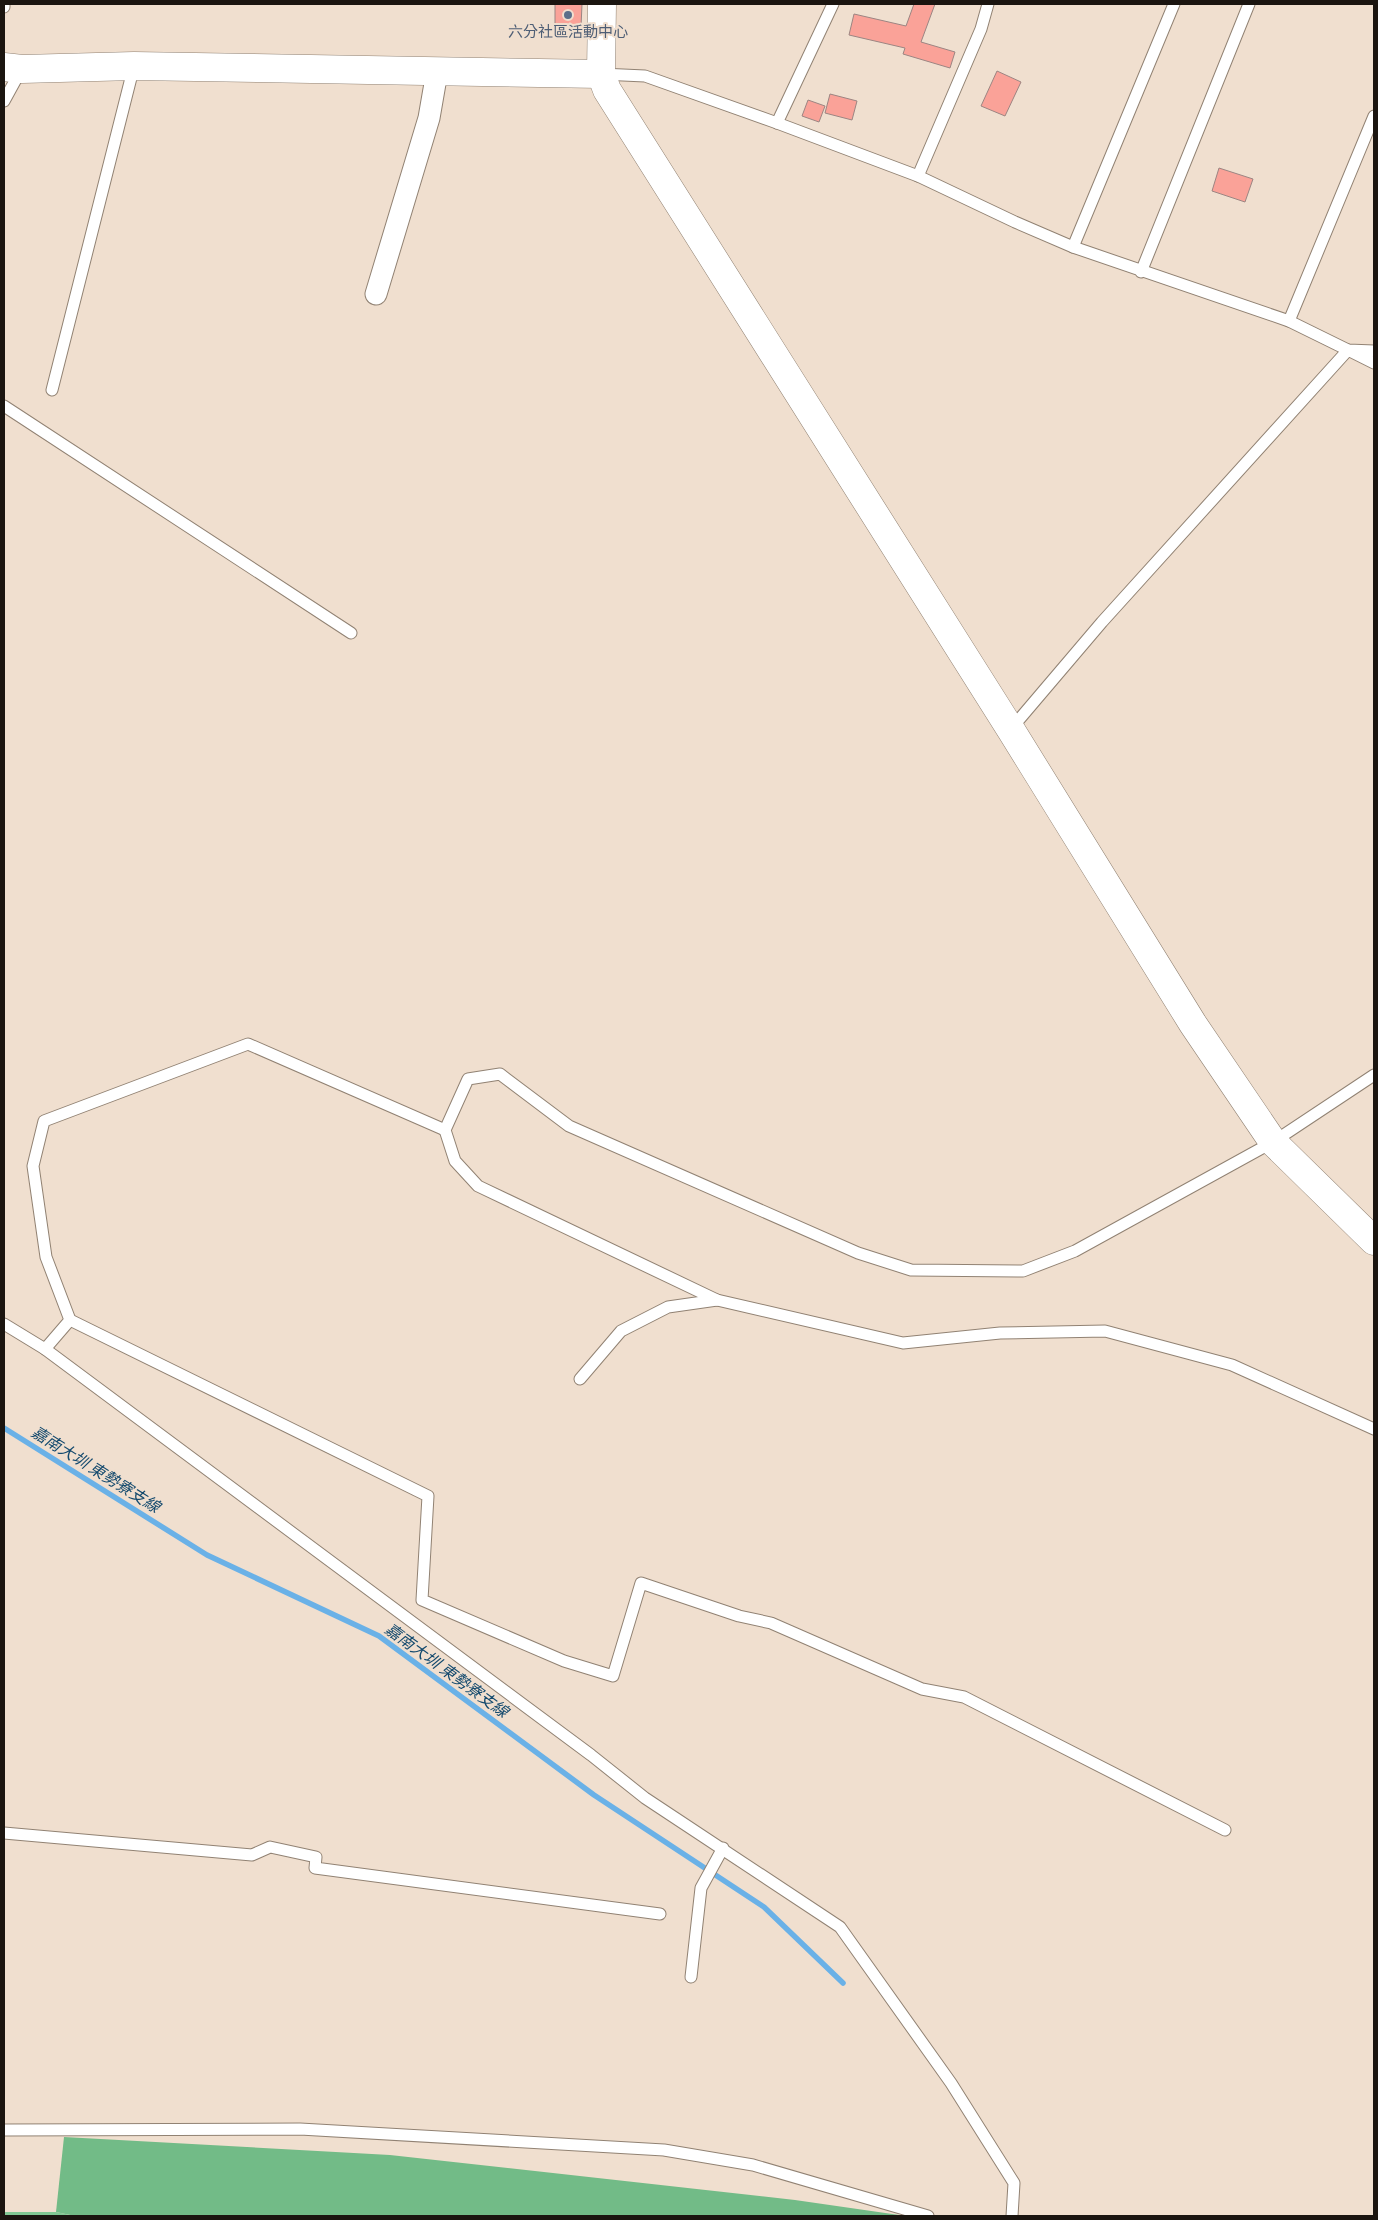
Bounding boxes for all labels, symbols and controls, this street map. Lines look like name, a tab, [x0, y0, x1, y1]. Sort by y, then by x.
marker: 六分社區活動中心	[562, 9, 574, 21]
place label: 六分社區活動中心	[508, 22, 628, 40]
water label: 嘉南大圳 東勢寮支線	[29, 1421, 166, 1517]
water label: 嘉南大圳 東勢寮支線	[382, 1618, 514, 1722]

